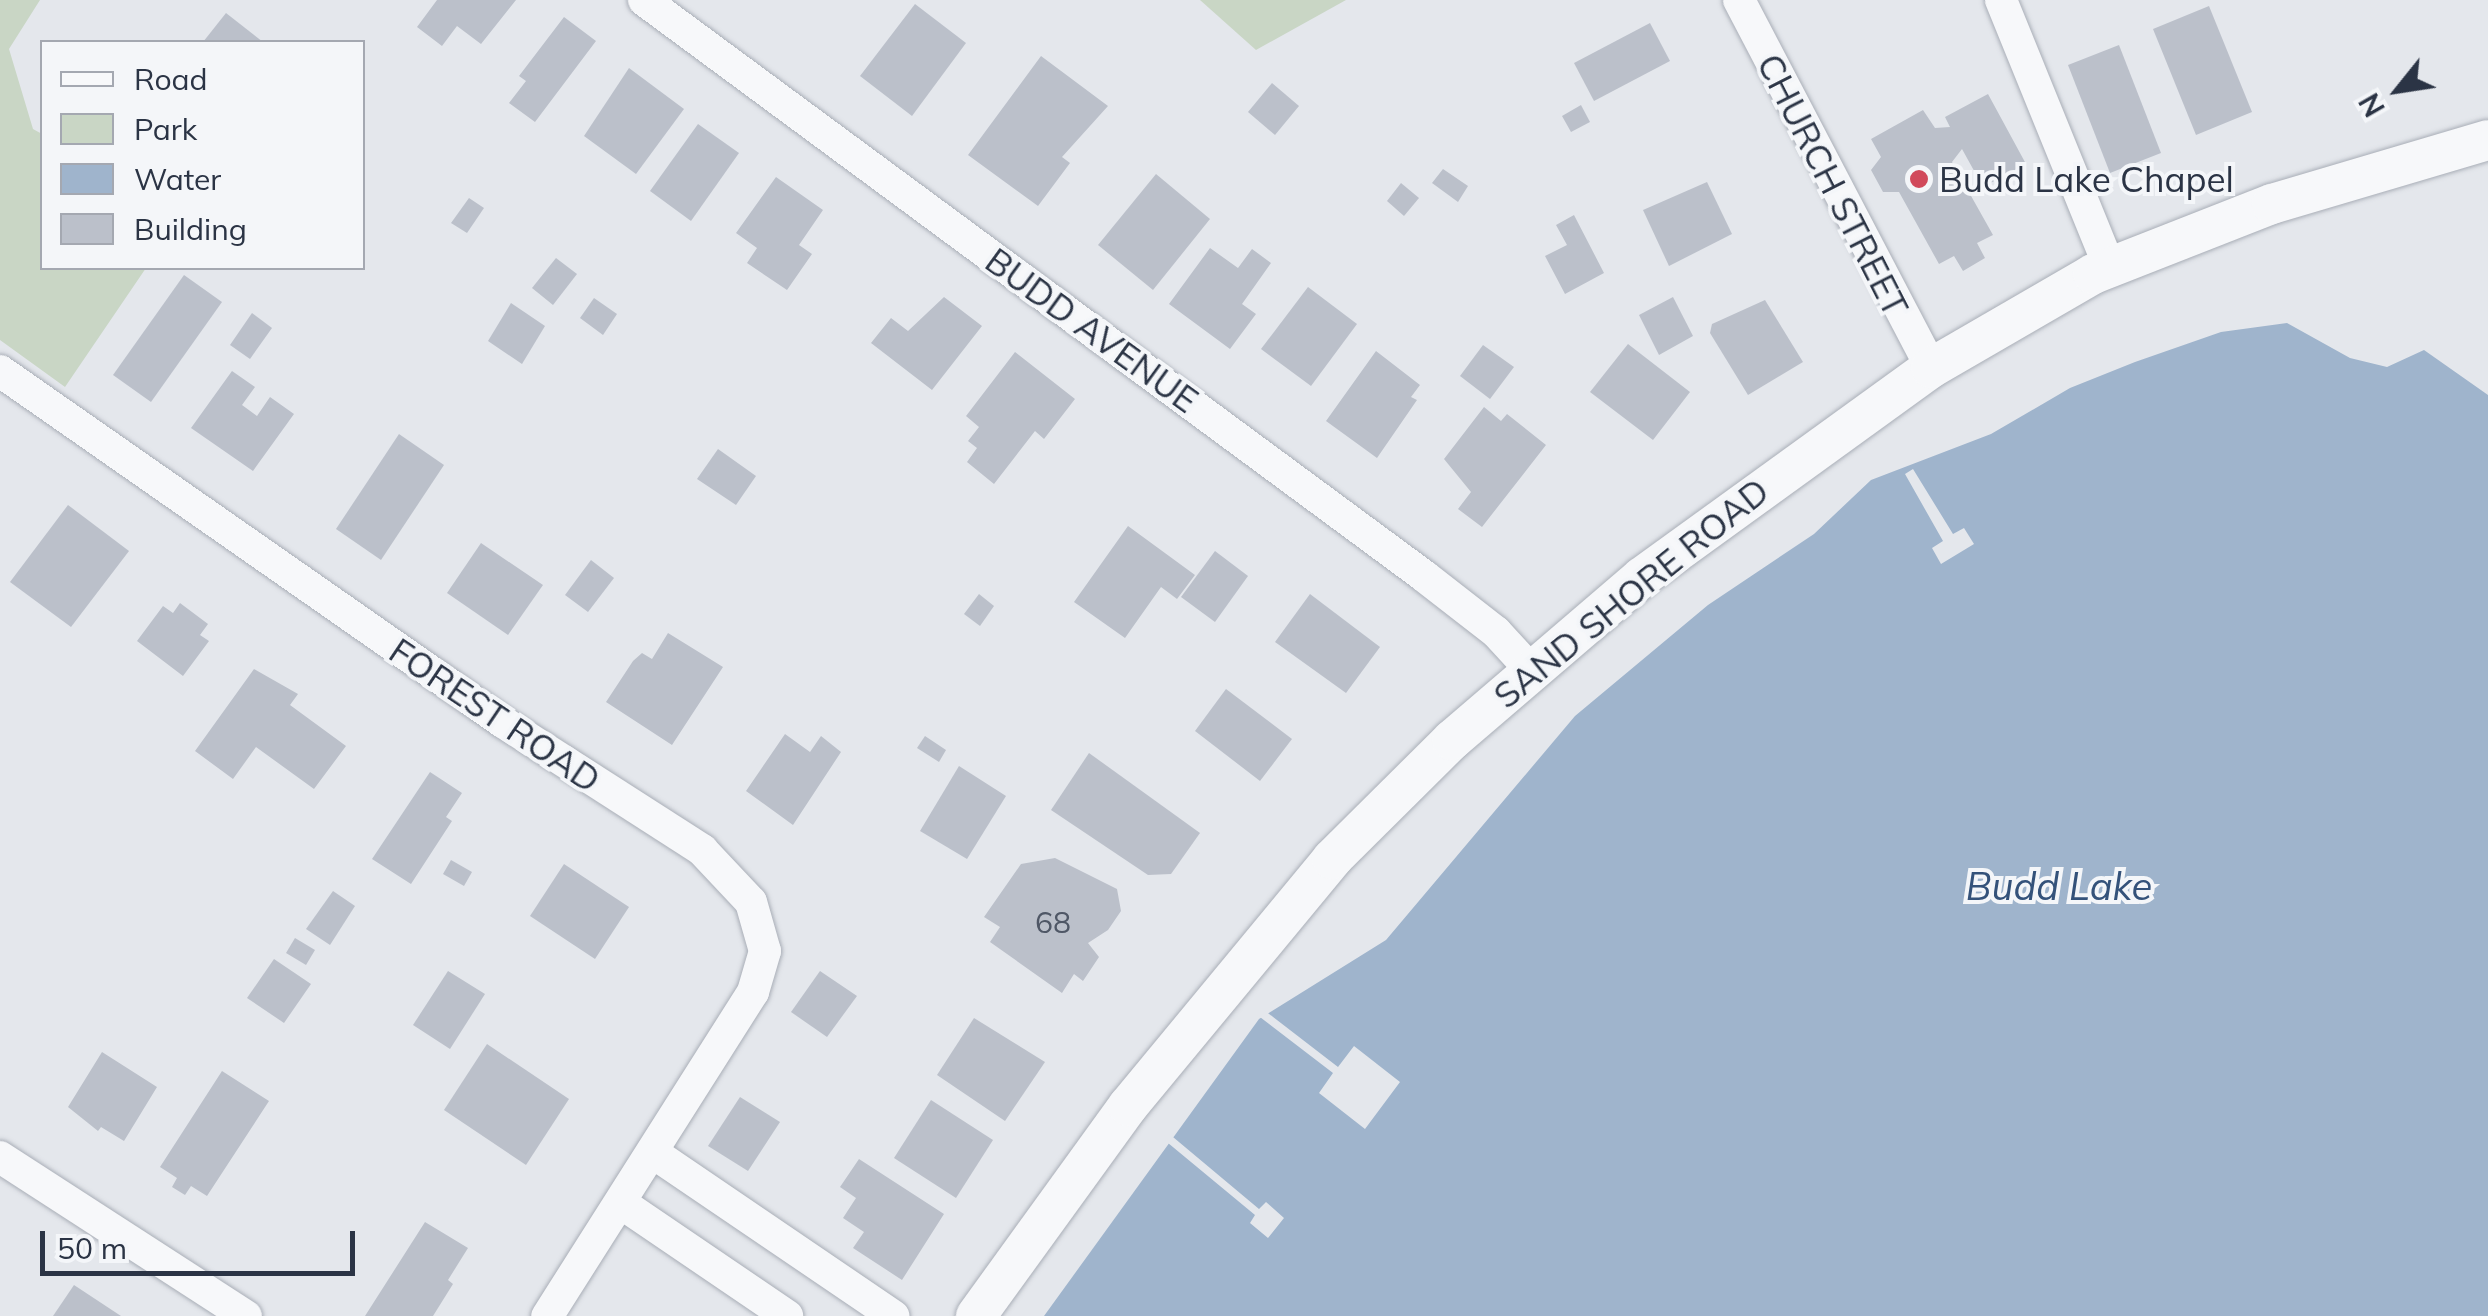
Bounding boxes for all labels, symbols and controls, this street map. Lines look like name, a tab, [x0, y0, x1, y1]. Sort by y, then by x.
legend	[40, 40, 365, 270]
north arrow	[2348, 40, 2448, 140]
street label: CHURCH STREET	[1749, 47, 1917, 323]
text: Road	[134, 60, 208, 98]
text: N	[2351, 87, 2392, 123]
text: Park	[134, 110, 197, 148]
place label: Budd Lake Chapel	[1939, 158, 2234, 200]
text: Water	[134, 160, 221, 198]
marker: Budd Lake Chapel	[1908, 168, 1930, 190]
text: Building	[134, 210, 247, 248]
street label: BUDD AVENUE	[978, 239, 1206, 421]
street label: SAND SHORE ROAD	[1485, 469, 1777, 717]
street label: FOREST ROAD	[382, 629, 608, 801]
water label: Budd Lake	[1966, 864, 2152, 910]
house number: 68	[1035, 904, 1071, 940]
scale bar	[45, 1211, 360, 1273]
text: 50 m	[57, 1229, 127, 1267]

